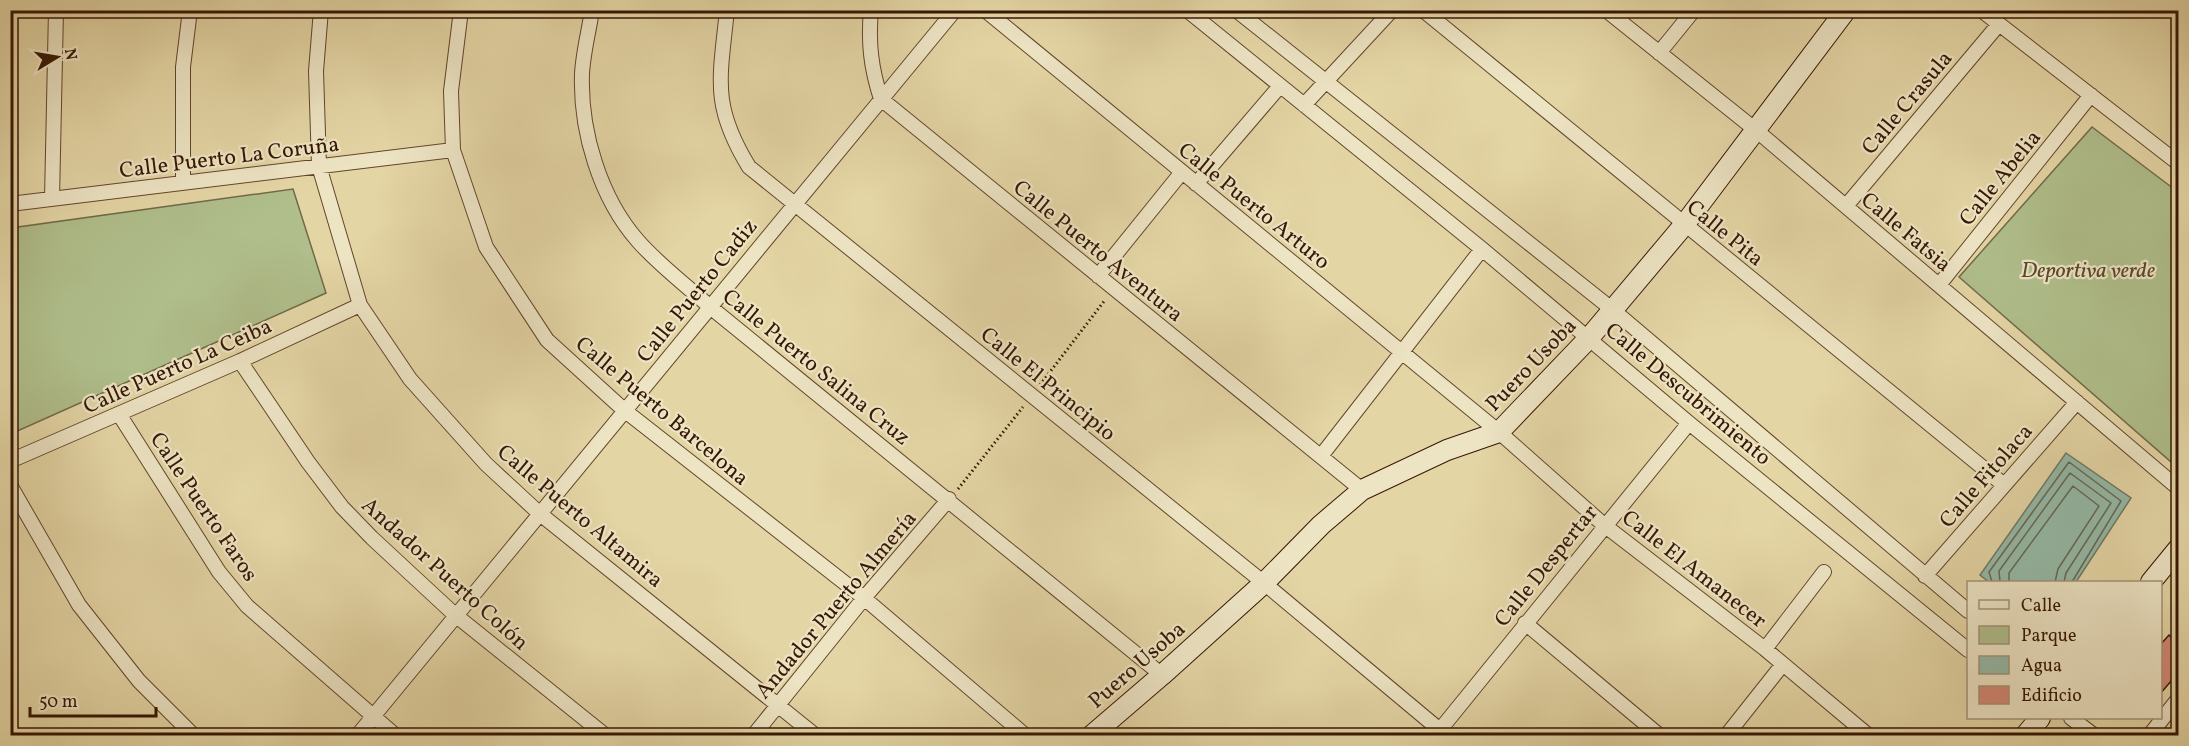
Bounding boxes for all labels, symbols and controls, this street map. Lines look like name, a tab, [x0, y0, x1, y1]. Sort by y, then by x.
north arrow	[27, 27, 87, 87]
street label: Calle Crasula	[1855, 45, 1961, 162]
text: N	[58, 47, 82, 63]
street label: Calle Abelia	[1953, 124, 2049, 233]
street label: Calle Puerto La Coruña	[118, 130, 341, 187]
street label: Calle Puerto Arturo	[1171, 136, 1336, 278]
street label: Calle Puerto Aventura	[1006, 173, 1189, 330]
street label: Calle Fatsia	[1853, 186, 1957, 280]
street label: Calle Pita	[1679, 193, 1770, 275]
street label: Calle Puerto Cadiz	[630, 213, 766, 370]
park label: Deportiva verde	[2021, 256, 2155, 287]
street label: Calle Puerto Salina Cruz	[715, 282, 916, 453]
street label: Calle Puerto La Ceiba	[79, 312, 277, 423]
street label: Puero Usoba	[1479, 312, 1585, 420]
street label: Calle Descubrimiento	[1598, 316, 1777, 474]
street label: Calle El Principio	[973, 320, 1122, 449]
street label: Calle Puerto Barcelona	[568, 330, 755, 494]
street label: Calle Fitolaca	[1933, 418, 2041, 535]
street label: Calle Puerto Faros	[141, 426, 265, 588]
street label: Calle Puerto Altamira	[489, 438, 669, 596]
street label: Andador Puerto Colón	[354, 491, 535, 658]
street label: Calle Despertar	[1488, 499, 1606, 634]
street label: Calle El Amanecer	[1614, 503, 1773, 637]
street label: Andador Puerto Almería	[749, 505, 925, 706]
legend	[1967, 581, 2162, 719]
text: Calle	[2021, 594, 2061, 619]
street label: Puero Usoba	[1082, 615, 1193, 717]
text: Parque	[2021, 624, 2076, 649]
text: Agua	[2021, 654, 2062, 679]
scale bar	[30, 680, 156, 718]
text: Edificio	[2021, 684, 2082, 709]
text: 50 m	[39, 690, 78, 715]

